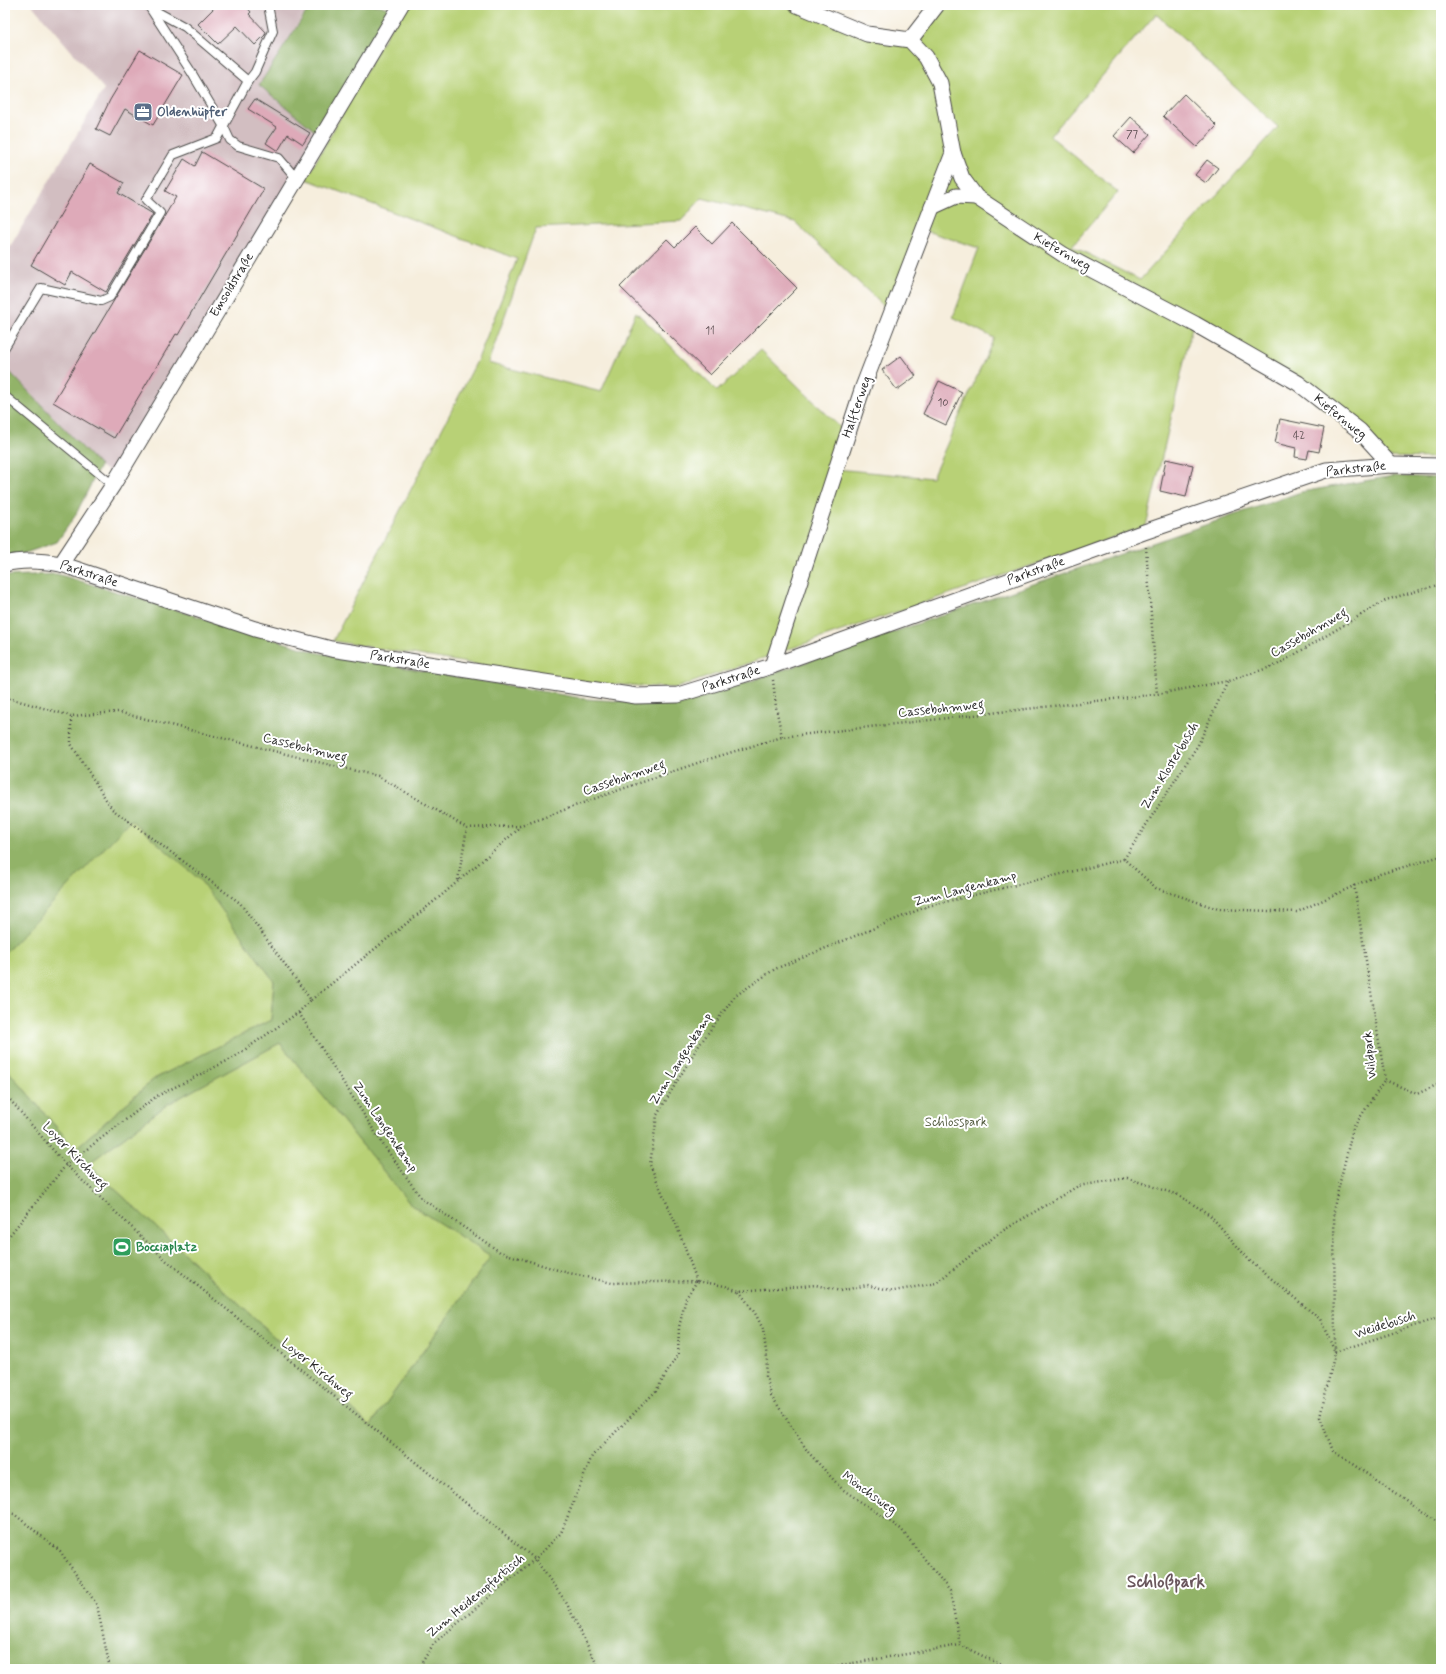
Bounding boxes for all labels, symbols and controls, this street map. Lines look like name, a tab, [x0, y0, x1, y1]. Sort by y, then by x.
office icon: Oldenhüpfer	[132, 101, 154, 123]
place label: Oldenhüpfer	[157, 104, 228, 121]
house number: 77	[1126, 128, 1139, 142]
street label: Kiefernweg	[1030, 229, 1094, 276]
street label: Emsoldstraße	[206, 250, 258, 320]
house number: 11	[705, 324, 715, 338]
street label: Halfterweg	[838, 374, 876, 440]
street label: Kiefernweg	[1309, 390, 1370, 445]
house number: 10	[937, 396, 949, 410]
house number: 42	[1293, 429, 1305, 443]
street label: Parkstraße	[1325, 457, 1387, 481]
street label: Parkstraße	[1005, 553, 1067, 589]
street label: Parkstraße	[58, 557, 120, 591]
street label: Cassebohmweg	[1267, 604, 1352, 664]
street label: Parkstraße	[369, 647, 431, 673]
street label: Parkstraße	[700, 662, 762, 696]
street label: Cassebohmweg	[897, 696, 985, 724]
street label: Zum Klosterbusch	[1137, 719, 1203, 813]
street label: Cassebohmweg	[261, 729, 349, 769]
street label: Cassebohmweg	[580, 756, 668, 802]
street label: Zum Langenkamp	[912, 867, 1019, 913]
street label: Zum Langenkamp	[646, 1010, 718, 1109]
street label: Wildpark	[1359, 1030, 1381, 1080]
street label: Zum Langenkamp	[347, 1078, 422, 1177]
park label: Schlosspark	[925, 1114, 988, 1131]
street label: Loyer Kirchweg	[37, 1119, 112, 1195]
sports icon: Bocciaplatz	[111, 1236, 133, 1258]
place label: Bocciaplatz	[136, 1239, 198, 1256]
street label: Weidebusch	[1352, 1307, 1418, 1343]
street label: Loyer Kirchweg	[276, 1335, 356, 1405]
street label: Mönchsweg	[838, 1467, 900, 1520]
street label: Zum Heidenopfertisch	[424, 1550, 529, 1642]
district label: Schloßpark	[1127, 1571, 1206, 1593]

